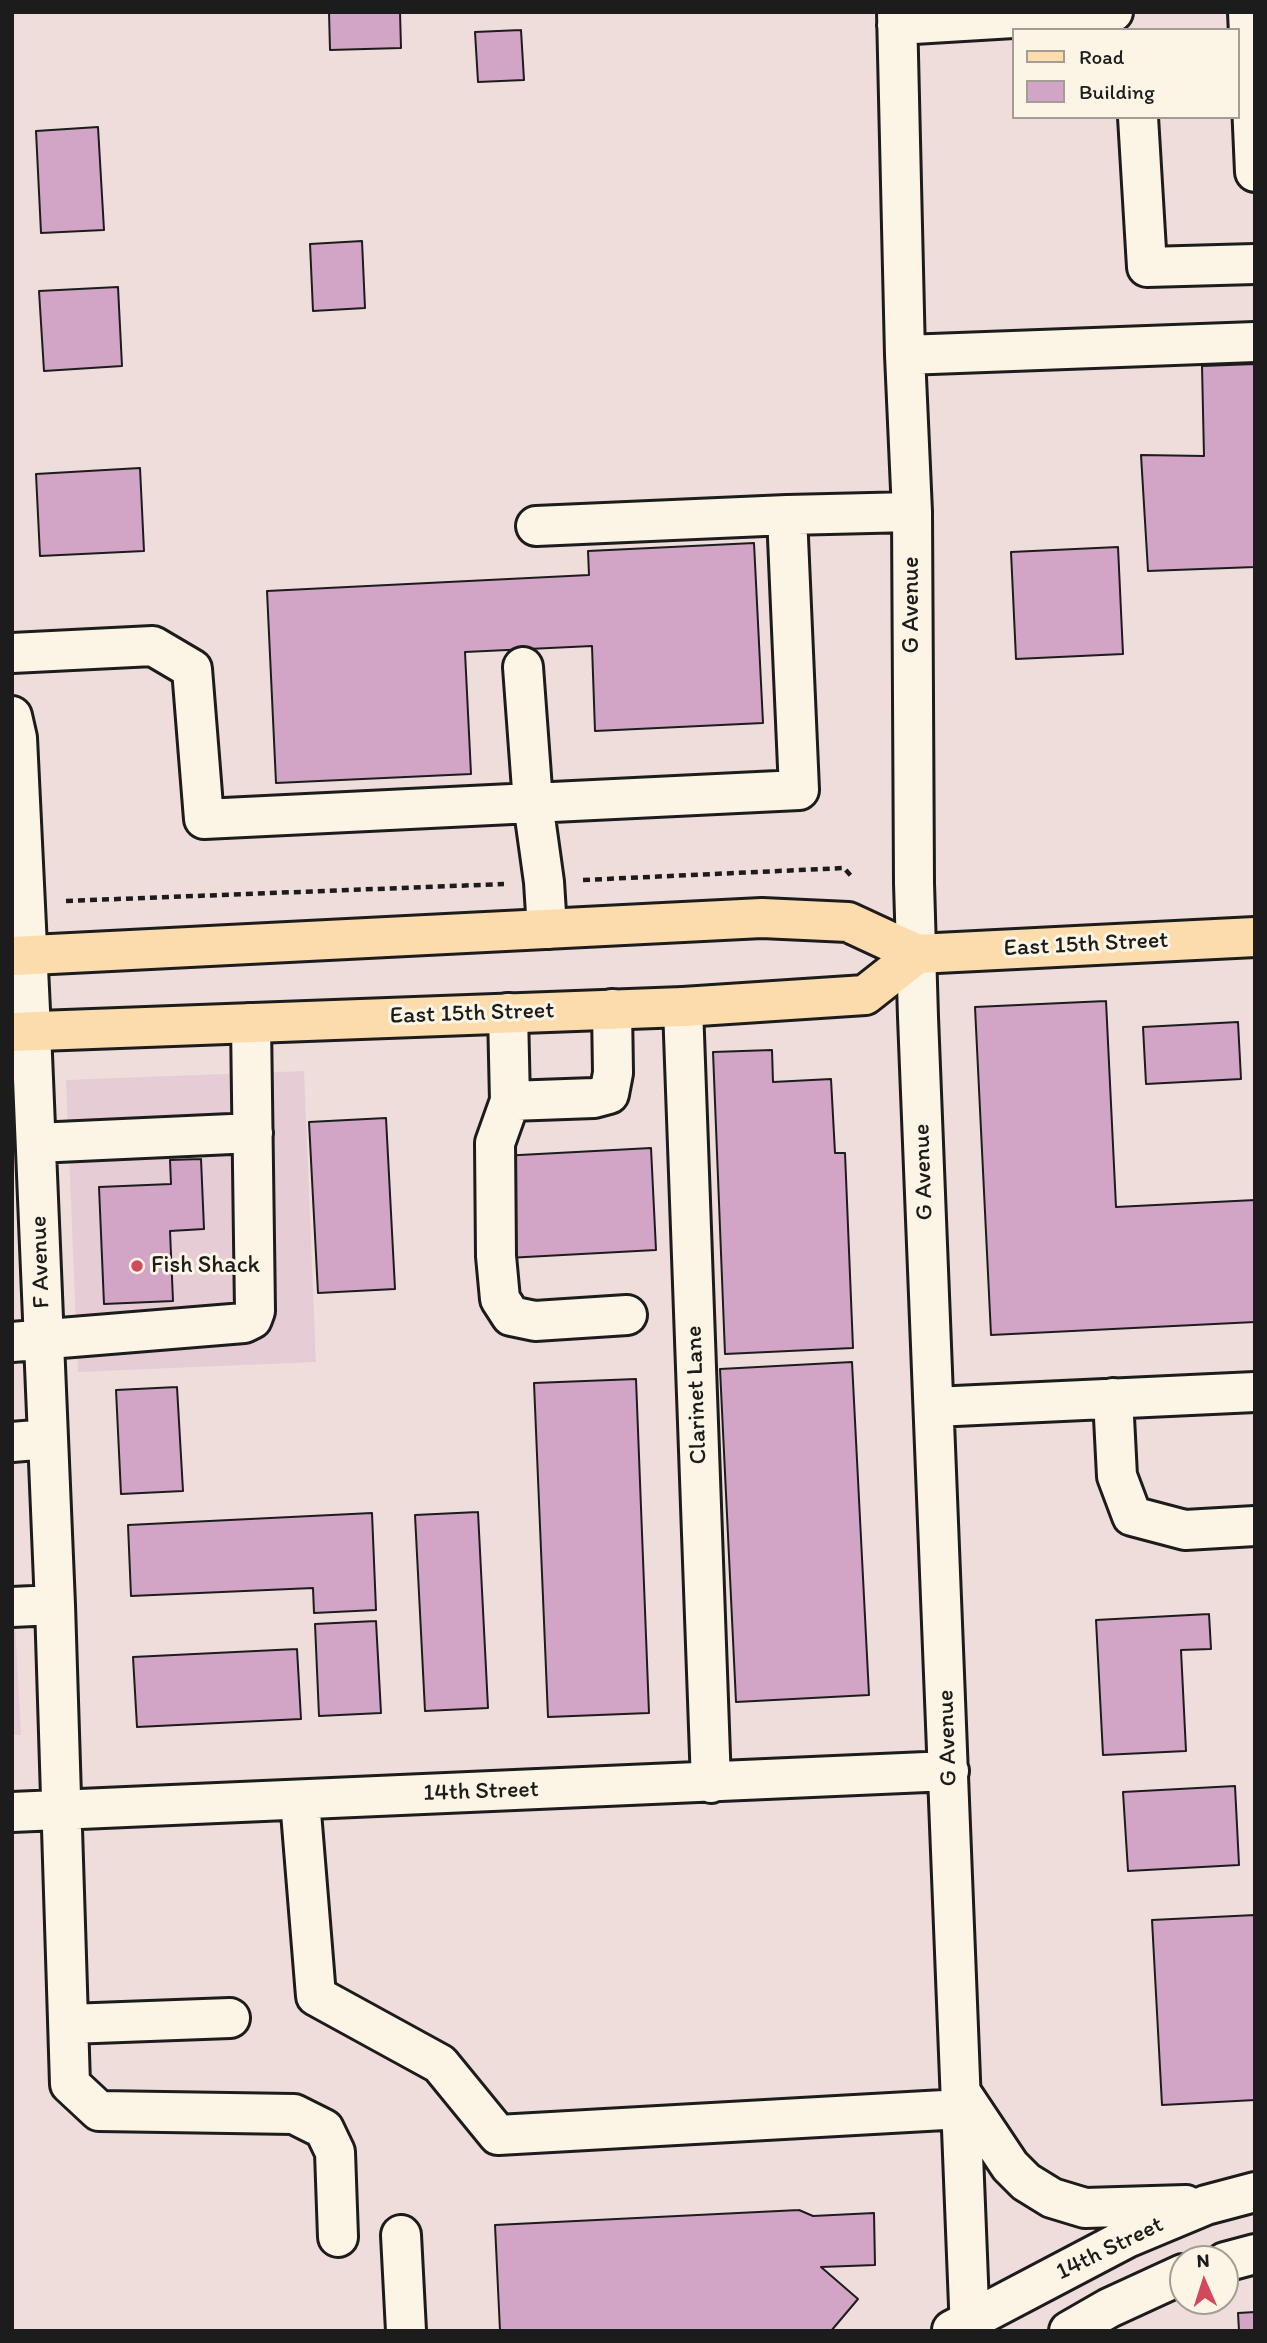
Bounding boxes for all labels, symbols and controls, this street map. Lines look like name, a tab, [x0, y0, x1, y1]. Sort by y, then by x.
legend	[1012, 28, 1239, 119]
text: Road	[1079, 44, 1124, 69]
text: Building	[1079, 79, 1155, 104]
street label: G Avenue	[898, 556, 926, 654]
street label: East 15th Street	[1003, 926, 1169, 964]
street label: East 15th Street	[389, 997, 555, 1031]
street label: G Avenue	[908, 1123, 940, 1221]
street label: F Avenue	[25, 1215, 57, 1309]
place label: Fish Shack	[151, 1252, 260, 1280]
marker: Fish Shack	[129, 1258, 145, 1274]
street label: Clarinet Lane	[680, 1325, 714, 1465]
street label: G Avenue	[932, 1689, 964, 1787]
street label: 14th Street	[423, 1776, 539, 1808]
street label: 14th Street	[1052, 2211, 1168, 2287]
north arrow	[1169, 2245, 1239, 2315]
text: N	[1196, 2249, 1210, 2272]

